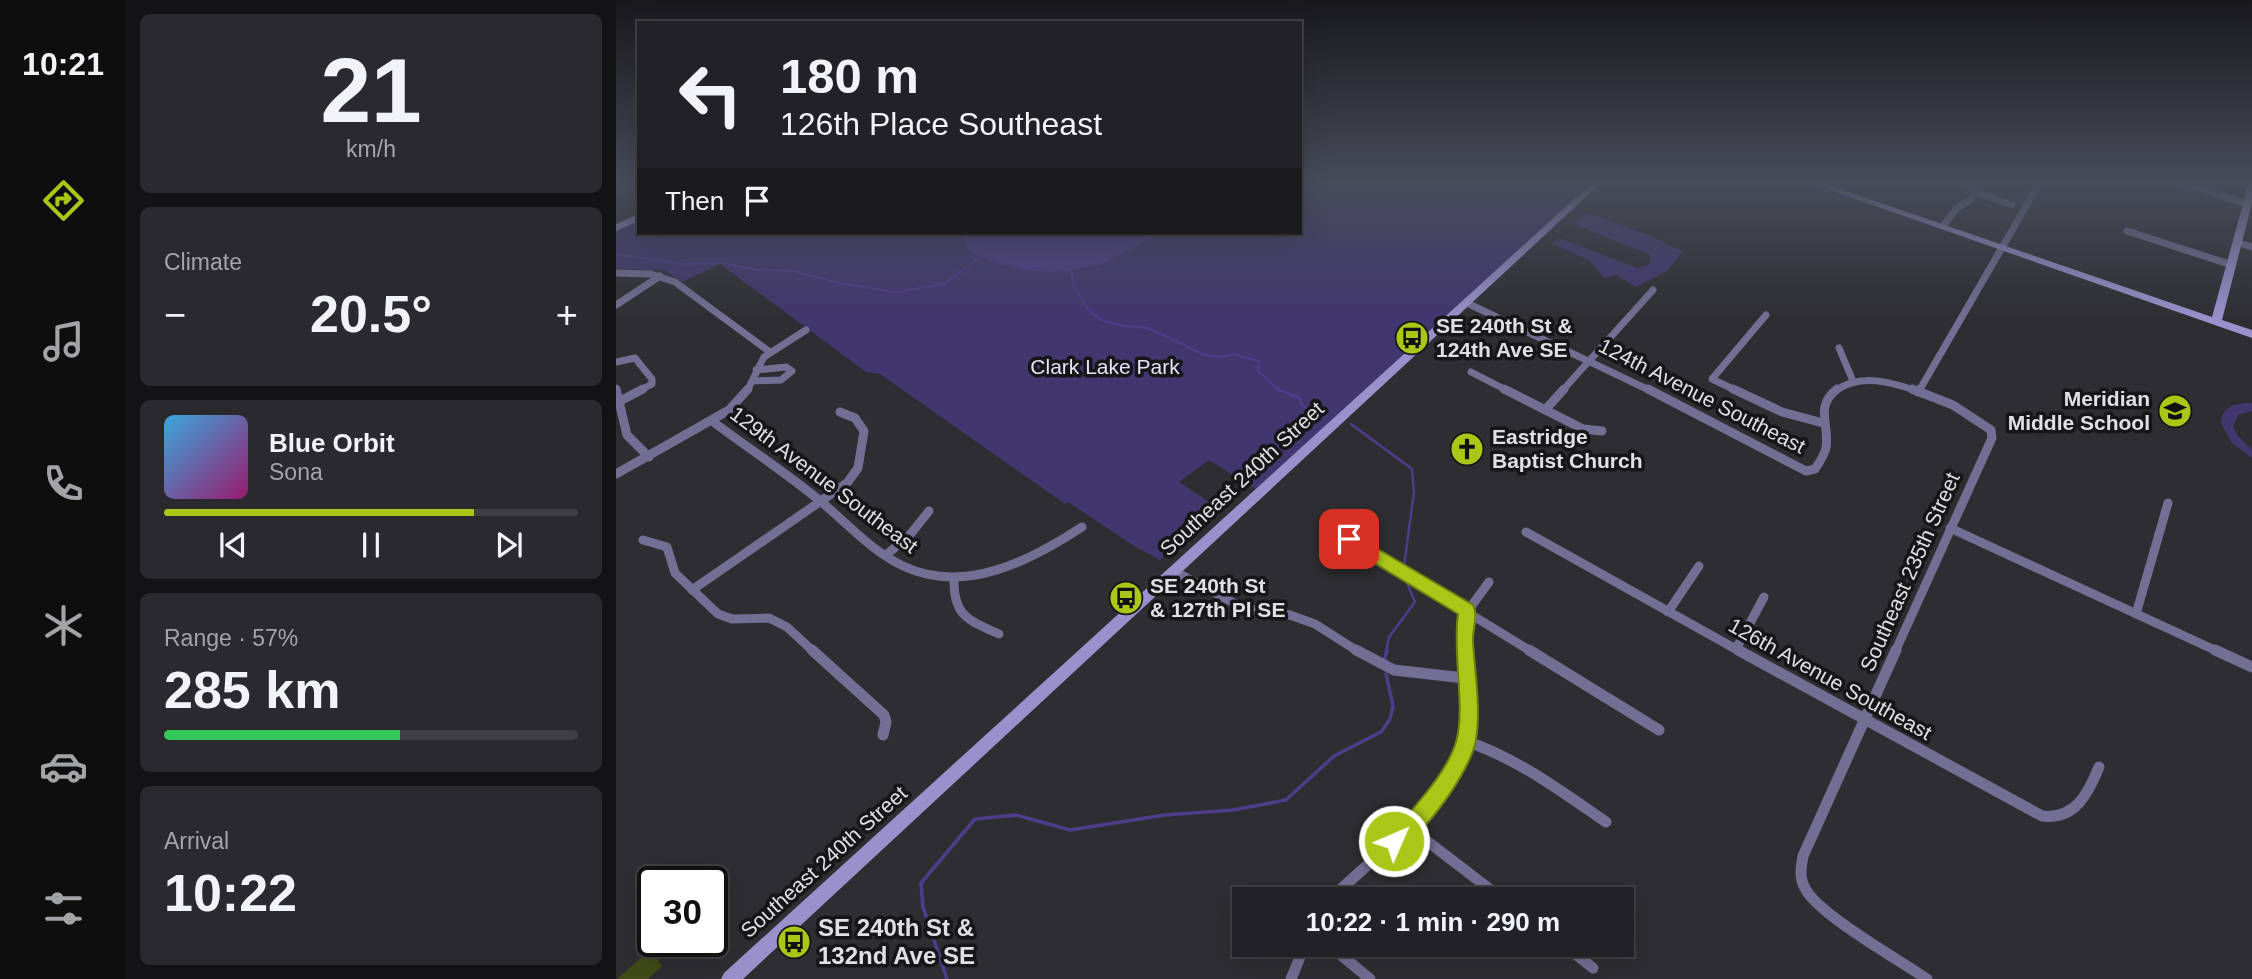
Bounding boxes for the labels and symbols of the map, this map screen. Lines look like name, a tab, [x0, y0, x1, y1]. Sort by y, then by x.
place label: SE 240th St & 124th Ave SE	[1436, 314, 1573, 361]
bus stop icon: SE 240th St & 124th Ave SE	[1393, 319, 1431, 357]
street label: 124th Avenue Southeast	[1595, 333, 1809, 458]
park label: Clark Lake Park	[1030, 355, 1180, 378]
place label: Meridian Middle School	[2008, 387, 2150, 434]
school or university icon: Meridian Middle School	[2156, 392, 2194, 430]
street label: Southeast 240th Street	[1155, 397, 1328, 560]
street label: 129th Avenue Southeast	[726, 402, 923, 558]
place label: Eastridge Baptist Church	[1492, 425, 1643, 472]
church icon: Eastridge Baptist Church	[1448, 430, 1486, 468]
street label: Southeast 235th Street	[1855, 469, 1964, 675]
pin	[1319, 509, 1379, 569]
place label: SE 240th St & 127th Pl SE	[1150, 574, 1285, 621]
bus stop icon: SE 240th St & 127th Pl SE	[1107, 579, 1145, 617]
street label: 126th Avenue Southeast	[1725, 613, 1936, 744]
street label: Southeast 240th Street	[736, 781, 911, 942]
position arrow	[1357, 804, 1431, 878]
speed limit sign: 30	[637, 866, 728, 957]
place label: SE 240th St & 132nd Ave SE	[818, 914, 975, 969]
bus stop icon: SE 240th St & 132nd Ave SE	[775, 923, 813, 961]

